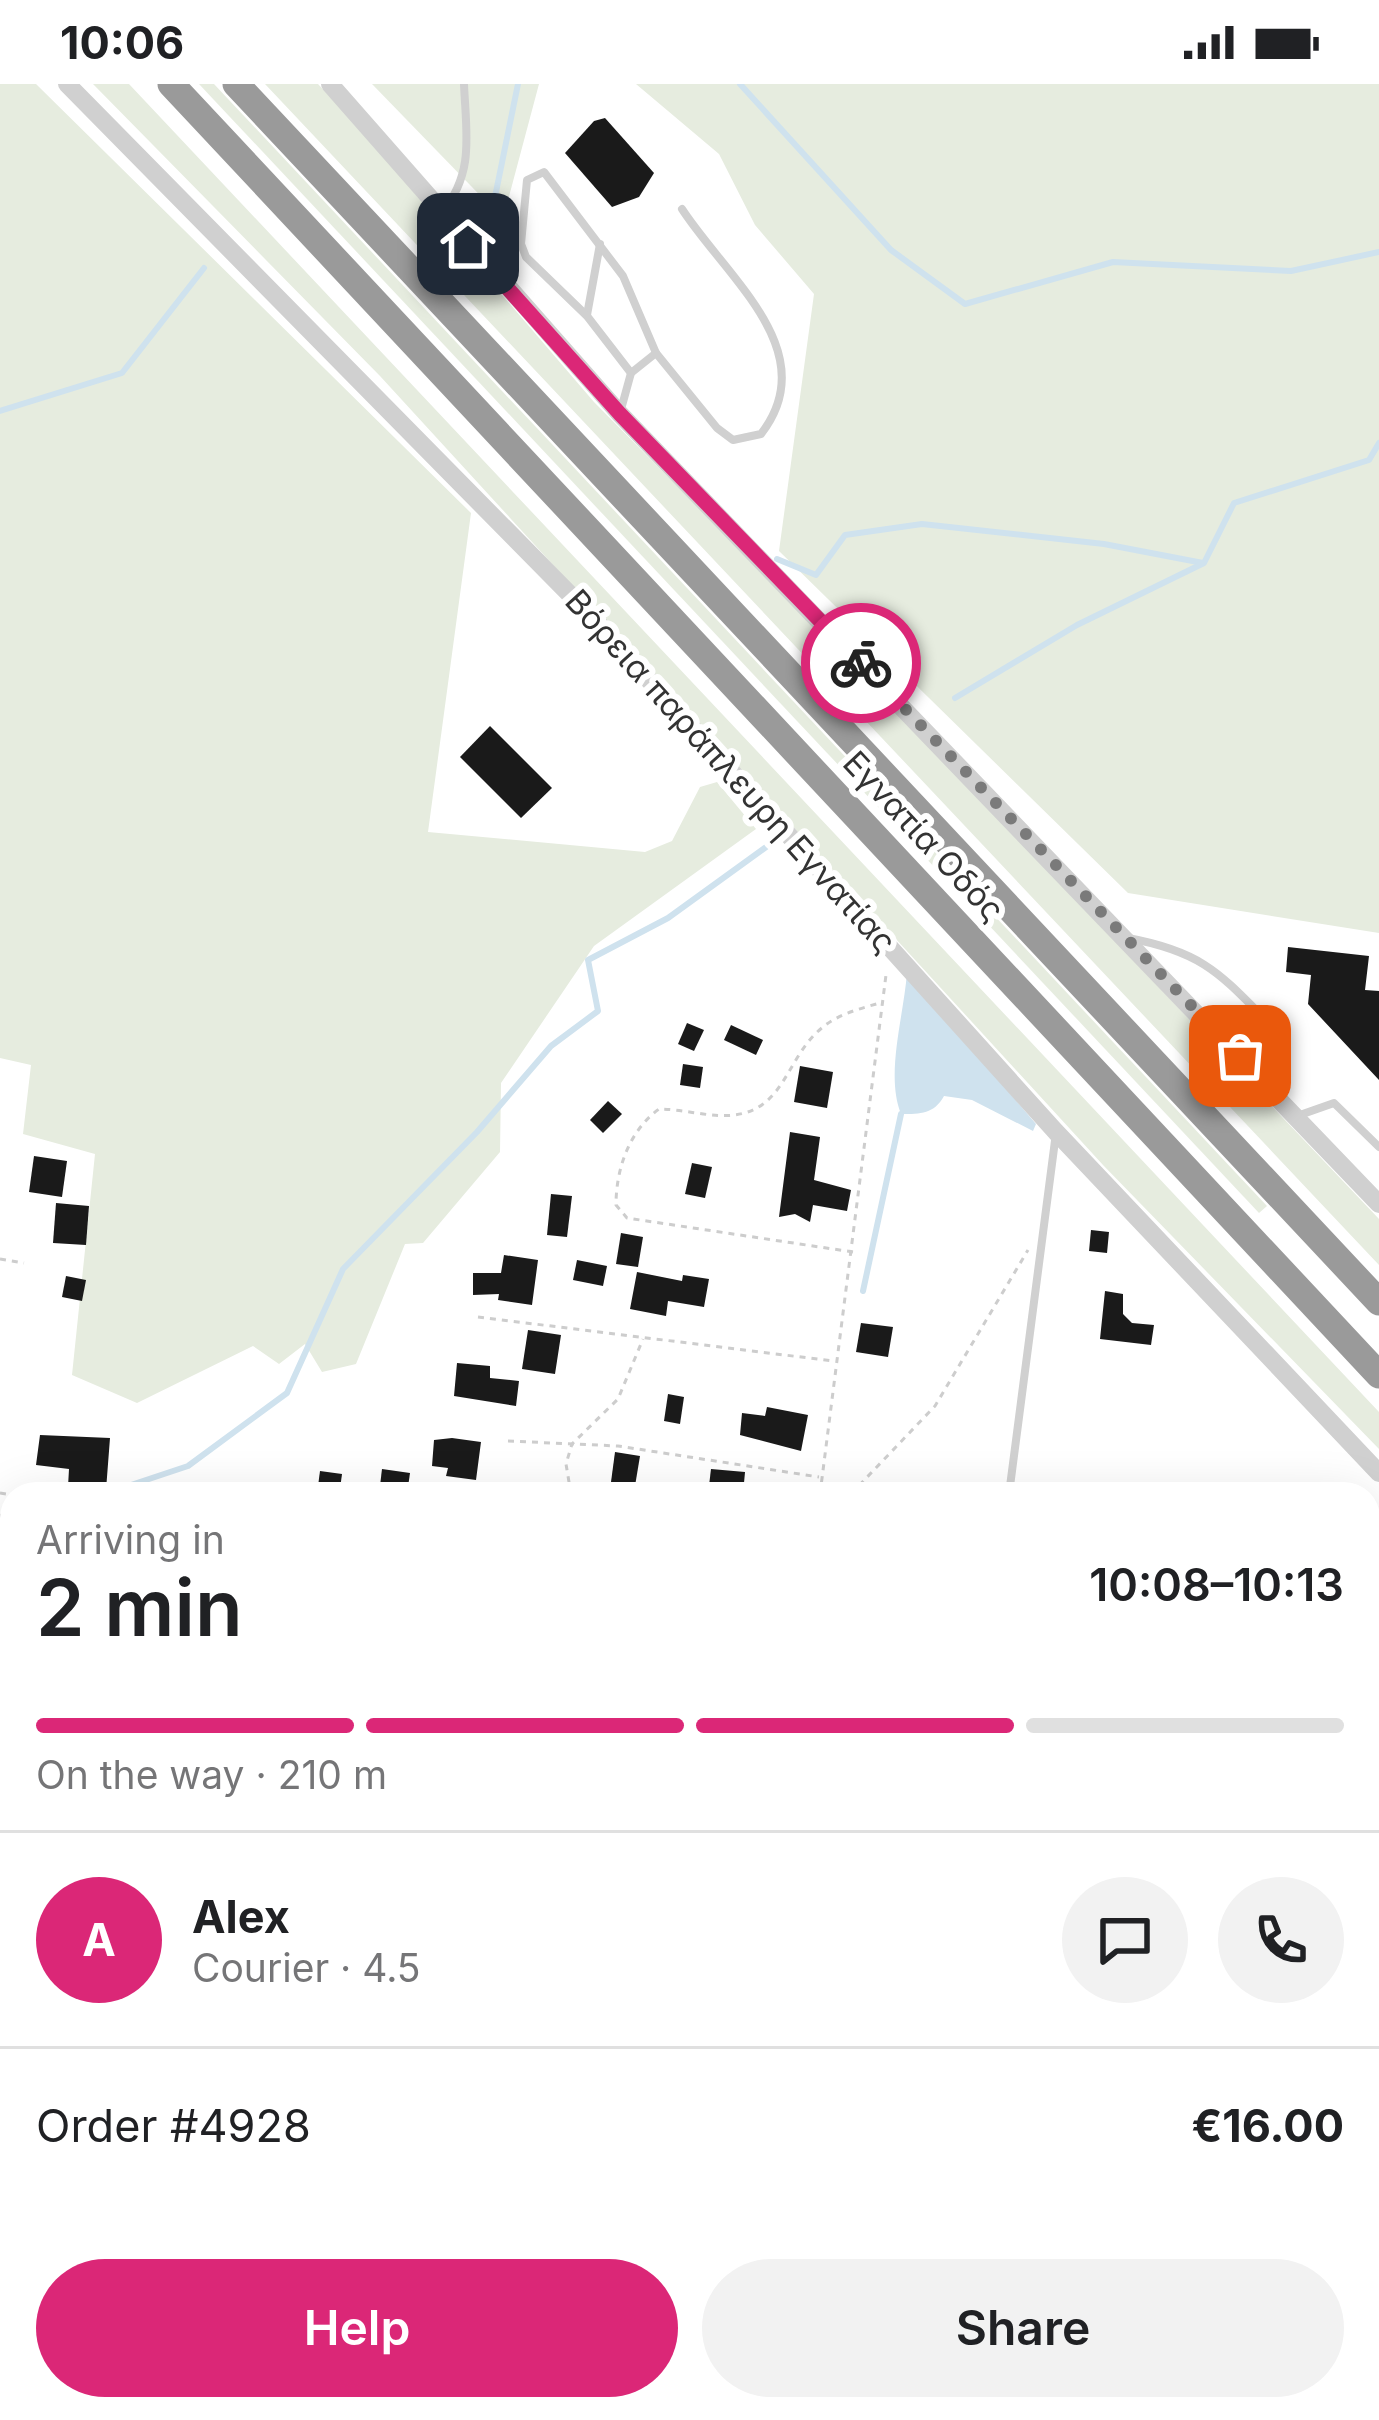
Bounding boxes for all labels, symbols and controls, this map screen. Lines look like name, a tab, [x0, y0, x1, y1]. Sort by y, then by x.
text: 10:06	[60, 15, 184, 70]
pin	[417, 193, 519, 295]
icon: home	[435, 211, 501, 277]
street label: Βόρεια παράπλευρη Εγνατίας	[557, 581, 905, 961]
courier	[801, 603, 921, 723]
icon: bike	[828, 630, 894, 696]
street label: Εγνατία Οδός	[835, 743, 1013, 929]
pin	[1189, 1005, 1291, 1107]
icon: bag	[1207, 1023, 1273, 1089]
text: Arriving in	[36, 1516, 225, 1563]
text: 10:08–10:13	[1089, 1557, 1344, 1612]
text: 2 min	[36, 1560, 243, 1655]
text: On the way · 210 m	[36, 1751, 387, 1798]
button: chat	[1062, 1877, 1188, 2003]
button: phone	[1218, 1877, 1344, 2003]
text: Alex	[192, 1889, 290, 1944]
text: A	[82, 1912, 116, 1967]
text: Courier · 4.5	[192, 1944, 421, 1991]
text: Order #4928	[36, 2098, 311, 2153]
text: €16.00	[1192, 2098, 1344, 2153]
button: Help	[36, 2259, 678, 2397]
button: Share	[702, 2259, 1344, 2397]

